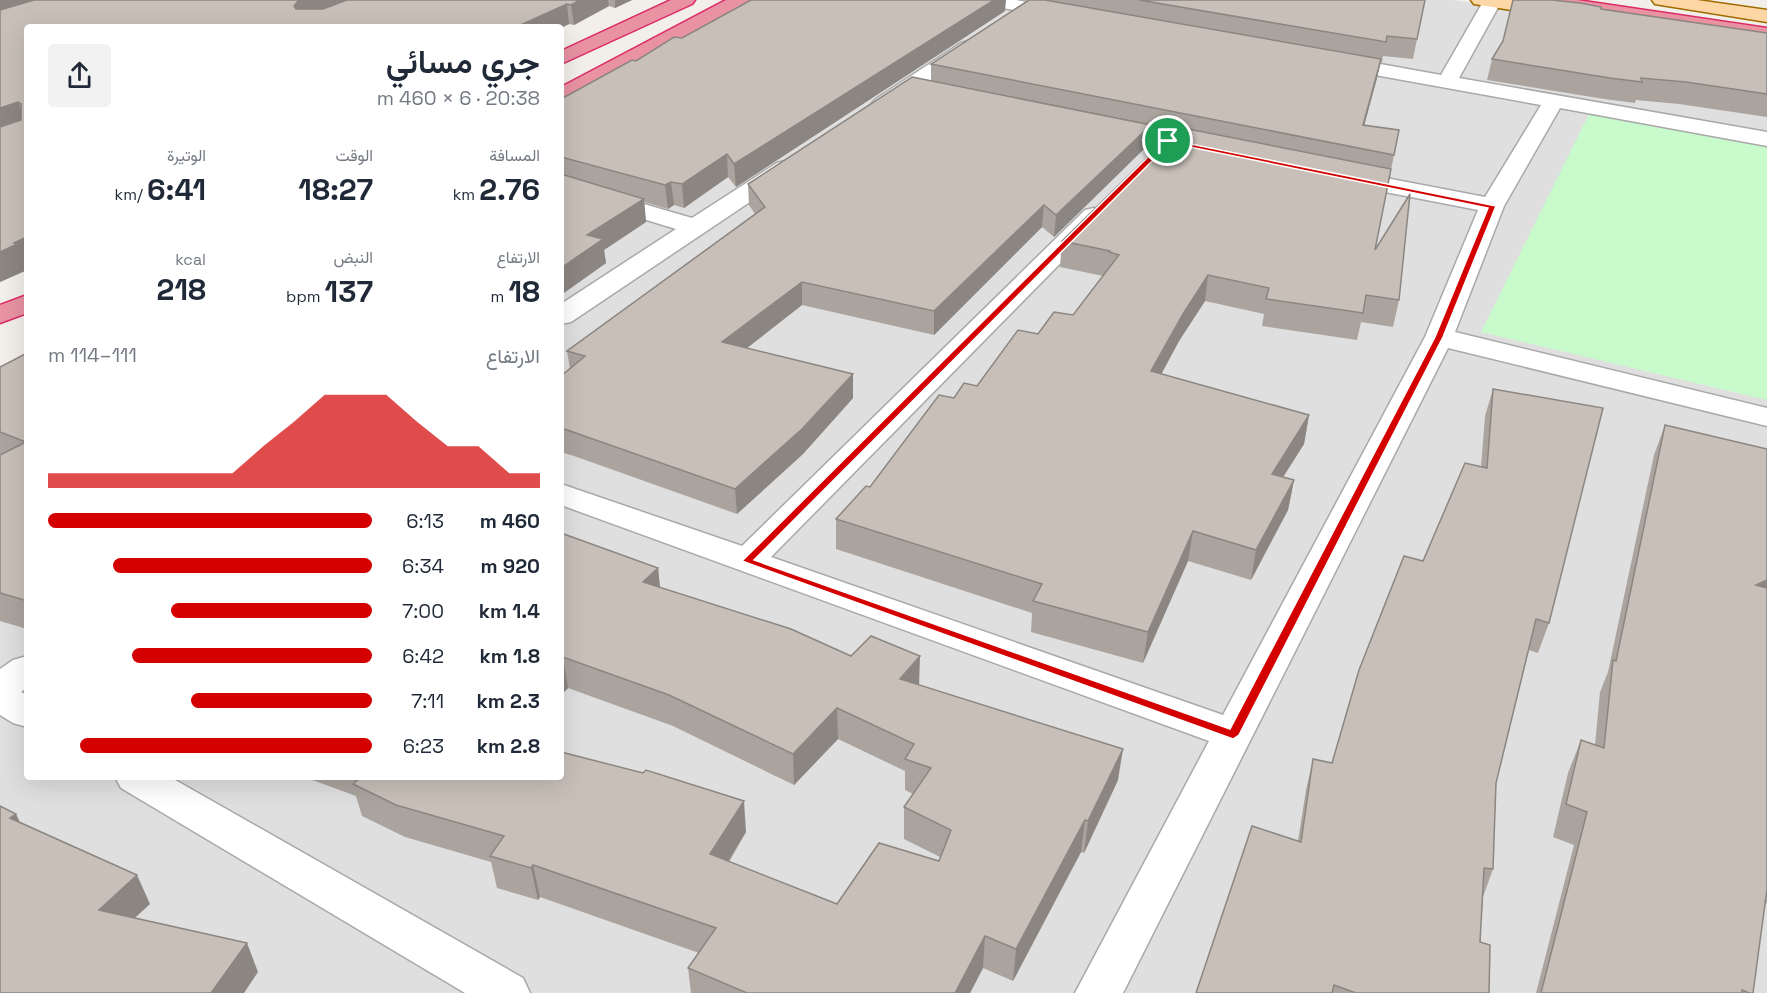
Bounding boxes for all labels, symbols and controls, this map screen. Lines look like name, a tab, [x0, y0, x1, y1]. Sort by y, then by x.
text: جري مسائي	[386, 41, 540, 83]
button: share	[48, 44, 111, 107]
text: 20:38 · 6 × 460 m	[377, 85, 540, 111]
pin	[1142, 115, 1193, 166]
icon: arrive	[1151, 124, 1184, 157]
text: الوتيرة	[167, 145, 206, 166]
text: الوقت	[335, 145, 373, 166]
text: المسافة	[489, 145, 540, 166]
text: 6:41	[147, 170, 206, 209]
text: 18:27	[298, 170, 373, 209]
text: 2.76	[479, 170, 540, 209]
text: /km	[115, 184, 147, 205]
text: km	[453, 184, 479, 205]
text: النبض	[333, 247, 373, 268]
text: الارتفاع	[497, 247, 540, 268]
text: kcal	[175, 249, 206, 270]
text: 218	[157, 270, 206, 309]
text: 137	[325, 272, 373, 311]
text: 18	[508, 272, 540, 311]
text: bpm	[286, 286, 325, 307]
text: m	[491, 286, 508, 307]
text: 111–114 m	[48, 342, 137, 368]
text: الارتفاع	[486, 343, 540, 369]
text: 6:13	[406, 508, 444, 534]
text: 460 m	[480, 508, 540, 534]
text: 6:34	[402, 553, 444, 579]
text: 920 m	[481, 553, 540, 579]
text: 7:00	[402, 598, 444, 624]
text: 1.4 km	[479, 598, 540, 624]
text: 6:42	[402, 643, 444, 669]
text: 1.8 km	[480, 643, 540, 669]
text: 7:11	[411, 688, 444, 714]
text: 2.3 km	[477, 688, 540, 714]
text: 6:23	[403, 733, 444, 759]
text: 2.8 km	[477, 733, 540, 759]

